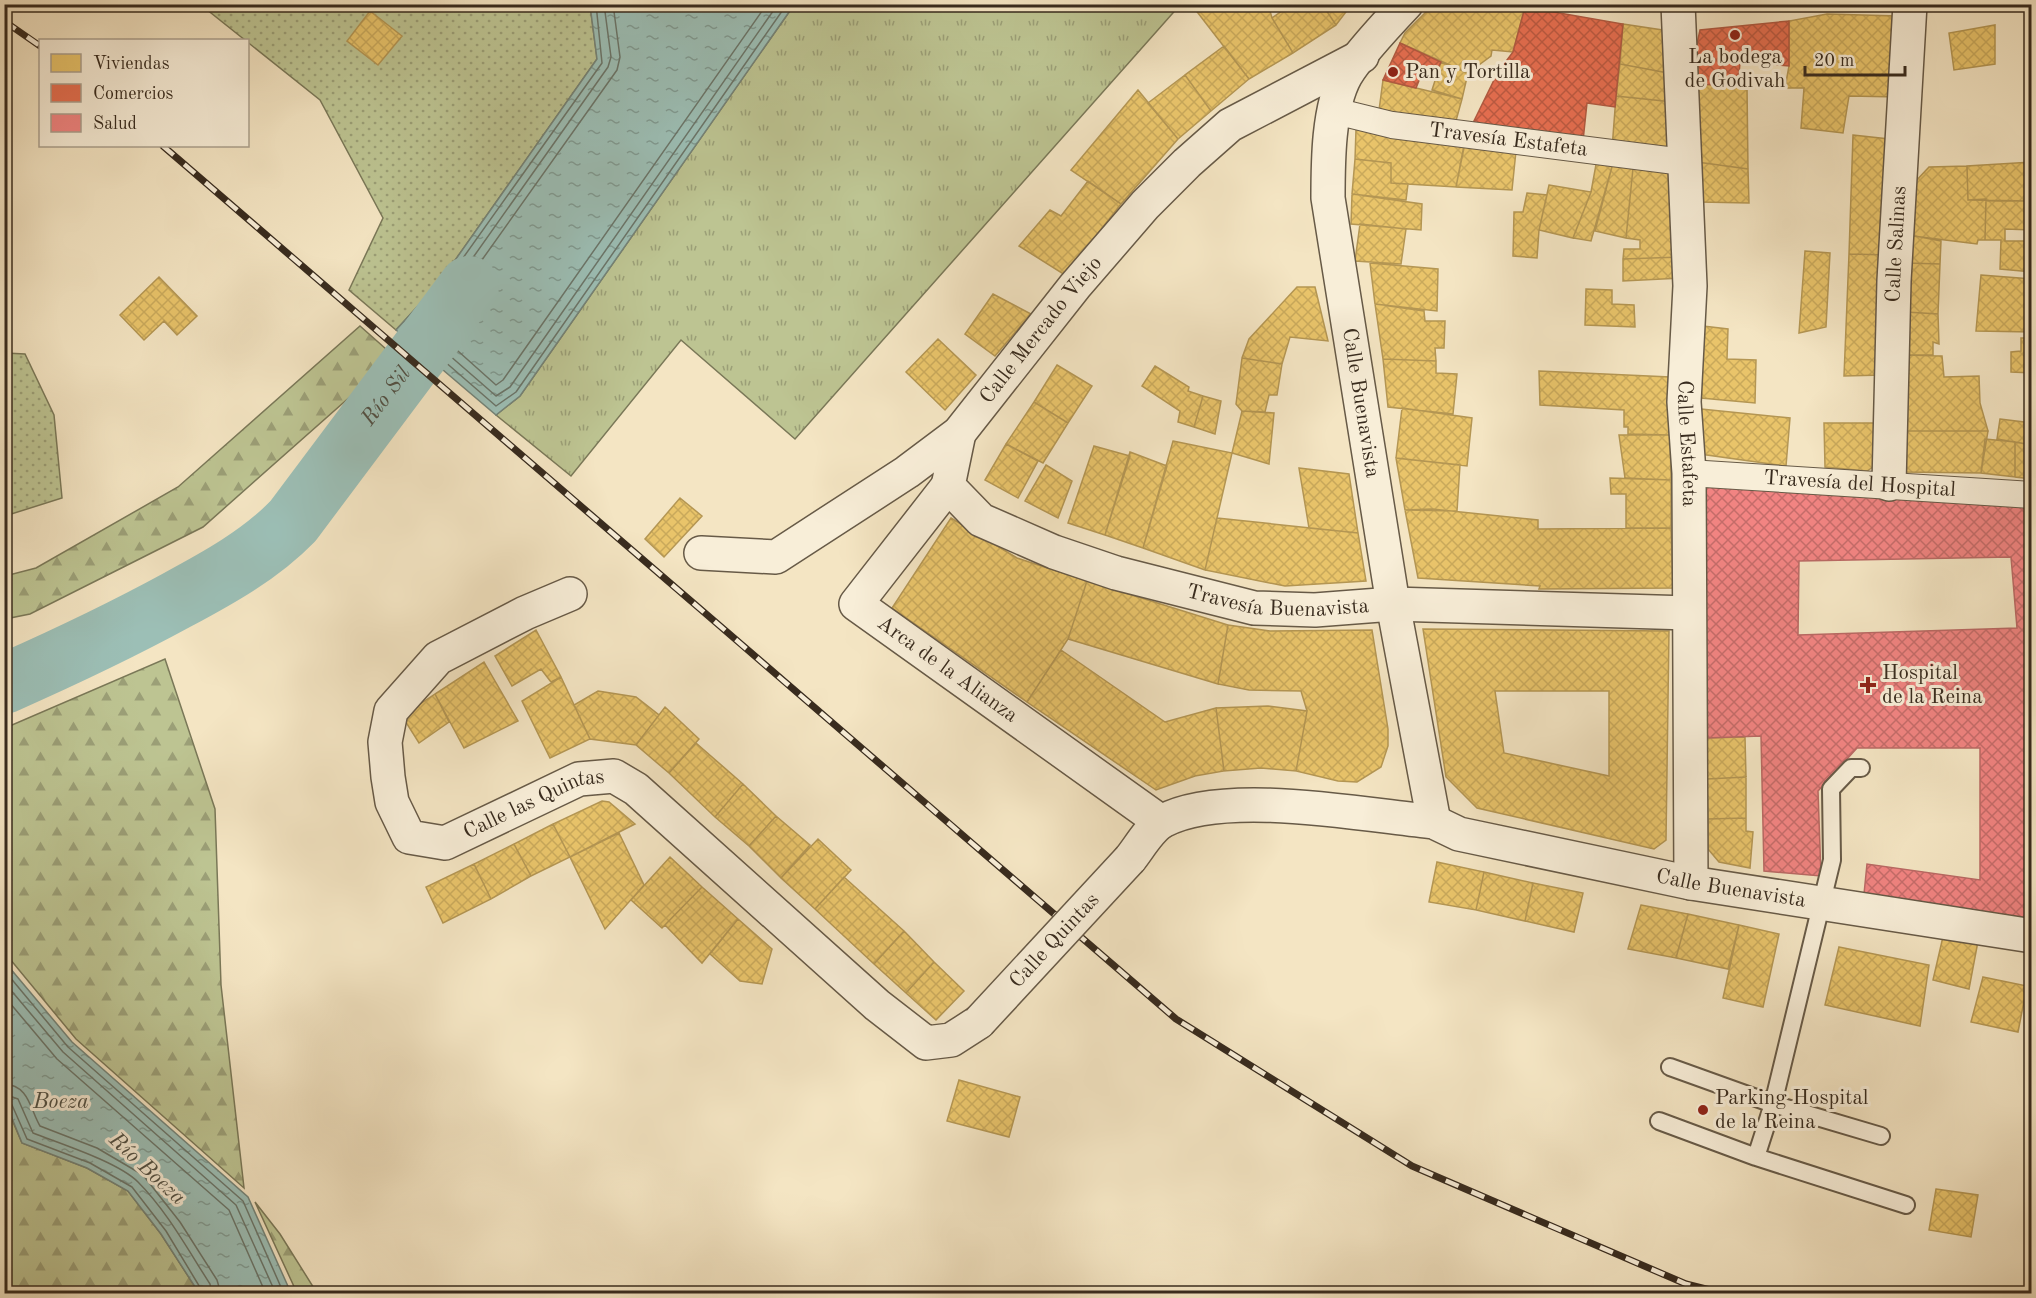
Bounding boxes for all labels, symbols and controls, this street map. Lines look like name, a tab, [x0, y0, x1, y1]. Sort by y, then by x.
marker: La bodega de Godivah	[1728, 28, 1742, 42]
legend	[39, 39, 249, 147]
scale bar	[1805, 39, 1906, 77]
place label: La bodega de Godivah	[1685, 47, 1785, 92]
text: 20 m	[1814, 52, 1854, 70]
text: Viviendas	[93, 55, 170, 73]
place label: Pan y Tortilla	[1405, 62, 1530, 83]
marker: Pan y Tortilla	[1386, 65, 1400, 79]
text: Comercios	[93, 85, 174, 103]
text: Salud	[93, 115, 137, 133]
street label: Travesía Estafeta	[1428, 119, 1589, 160]
street label: Calle Salinas	[1883, 185, 1910, 303]
street label: Calle Mercado Viejo	[976, 252, 1106, 407]
street label: Calle Buenavista	[1338, 326, 1383, 479]
water label: Río Sil	[357, 362, 416, 431]
street label: Calle Estafeta	[1673, 380, 1700, 507]
street label: Travesía del Hospital	[1763, 467, 1957, 501]
street label: Travesía Buenavista	[1184, 581, 1370, 621]
street label: Arca de la Alianza	[873, 612, 1022, 727]
place label: Hospital de la Reina	[1882, 663, 1983, 708]
marker: Hospital de la Reina	[1859, 676, 1877, 694]
street label: Calle las Quintas	[460, 766, 605, 843]
street label: Calle Buenavista	[1654, 865, 1807, 911]
street label: Calle Quintas	[1006, 889, 1103, 992]
place label: Parking Hospital de la Reina	[1715, 1088, 1869, 1133]
water label: Boeza	[32, 1091, 89, 1113]
marker: Parking Hospital de la Reina	[1696, 1103, 1710, 1117]
water label: Río Boeza	[104, 1128, 190, 1210]

